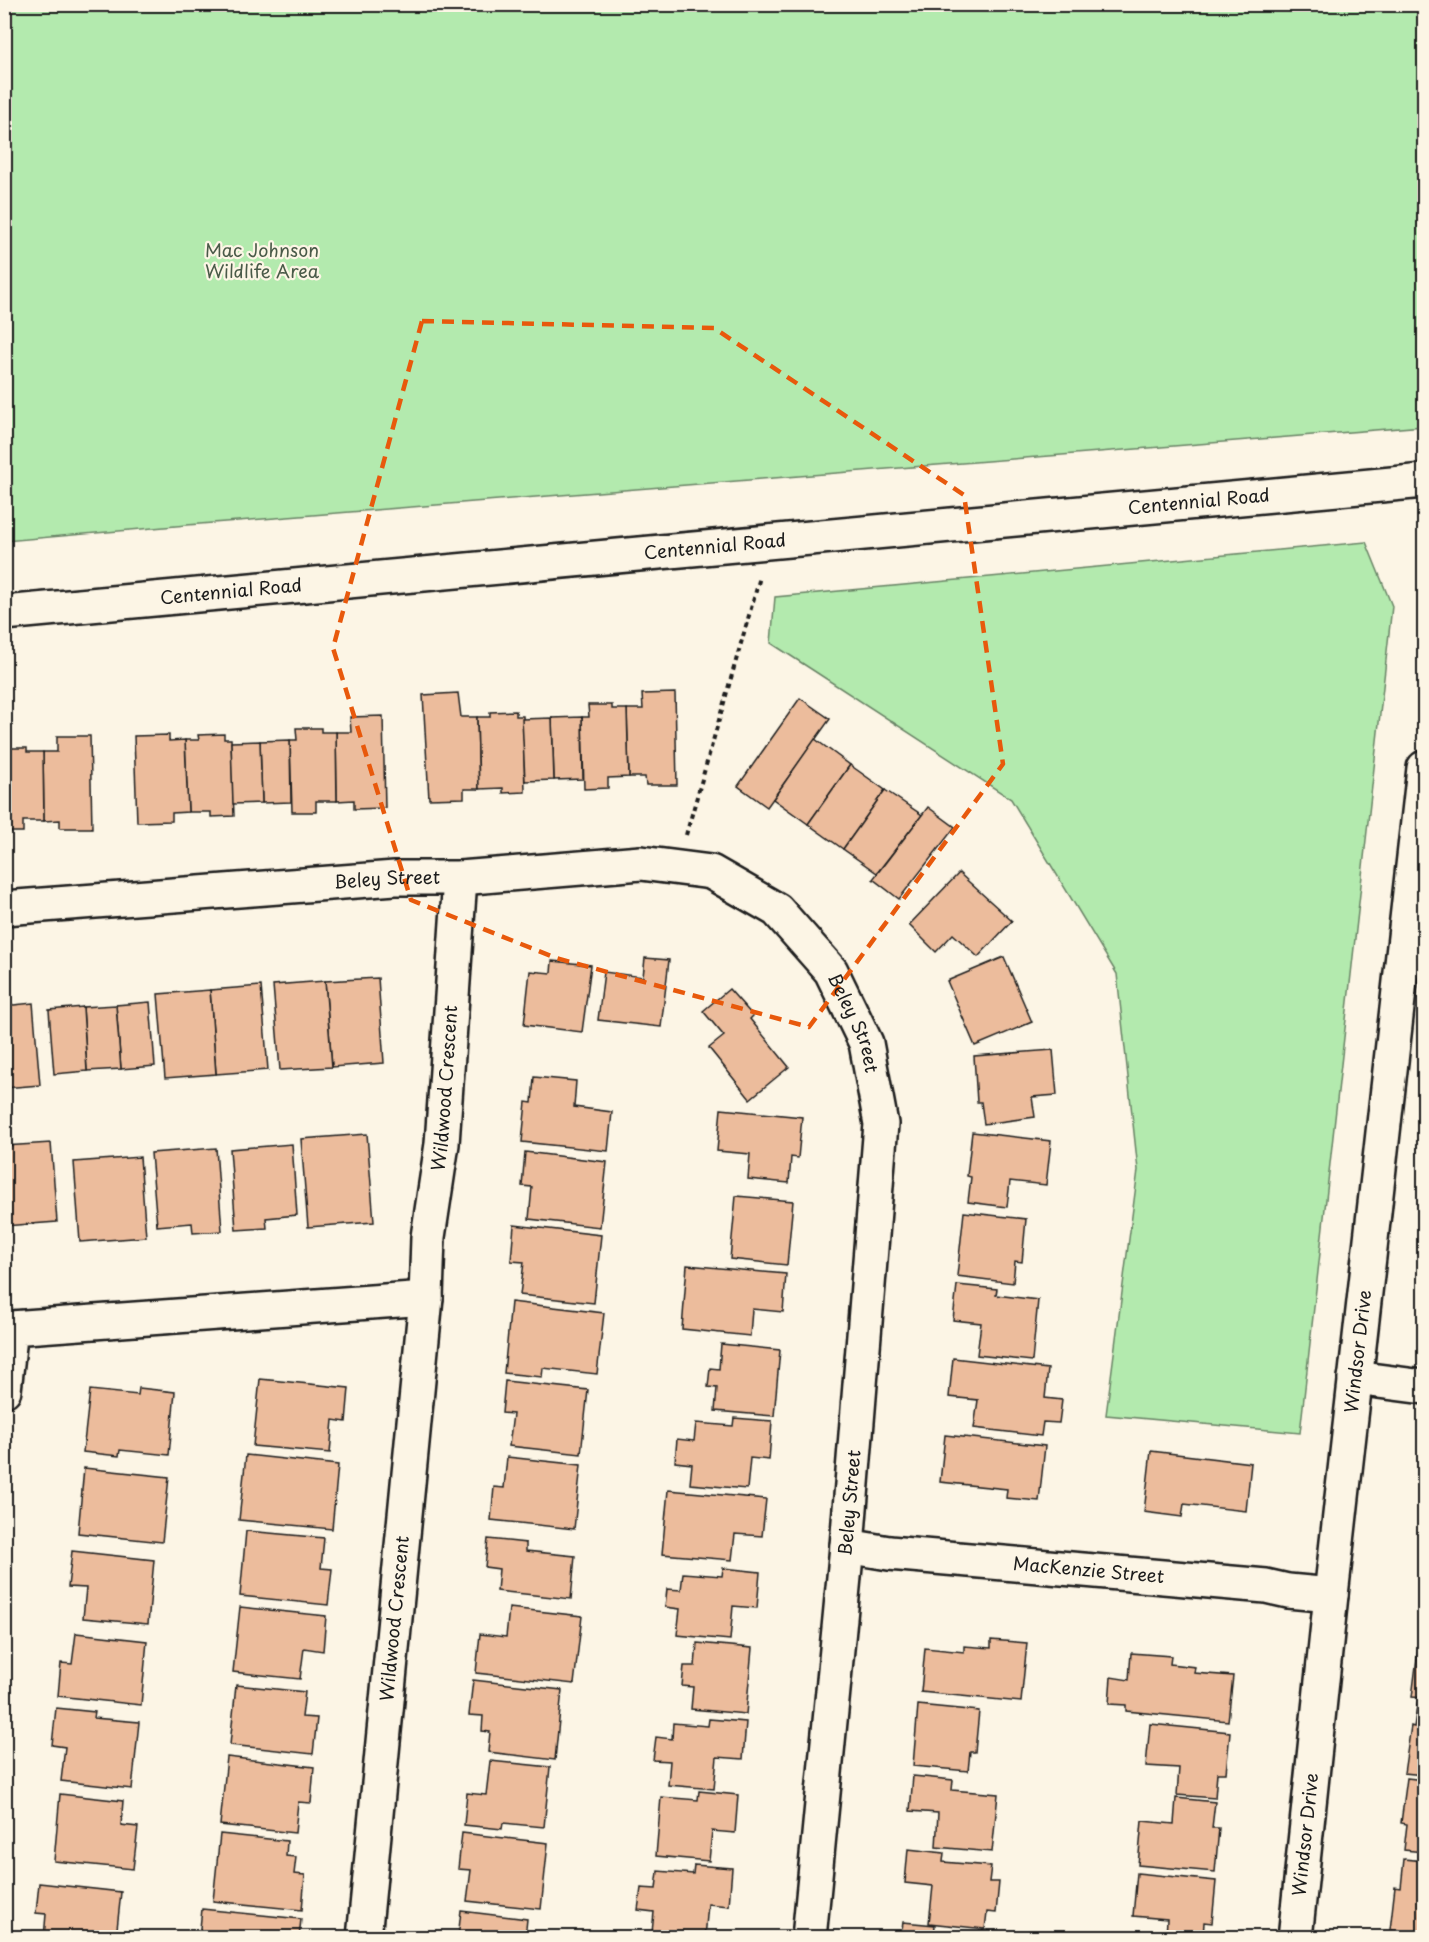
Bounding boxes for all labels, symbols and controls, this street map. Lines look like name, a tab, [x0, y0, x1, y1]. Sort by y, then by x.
park label: Mac Johnson Wildlife Area	[205, 236, 320, 284]
street label: Centennial Road	[1127, 480, 1271, 520]
street label: Centennial Road	[643, 525, 787, 565]
street label: Centennial Road	[159, 570, 303, 610]
street label: Beley Street	[333, 863, 440, 895]
street label: Beley Street	[822, 968, 886, 1075]
street label: Wildwood Crescent	[423, 1004, 463, 1173]
street label: Windsor Drive	[1337, 1288, 1377, 1414]
street label: Beley Street	[830, 1449, 867, 1557]
street label: Wildwood Crescent	[372, 1534, 415, 1702]
street label: MacKenzie Street	[1012, 1549, 1166, 1589]
street label: Windsor Drive	[1284, 1772, 1324, 1897]

